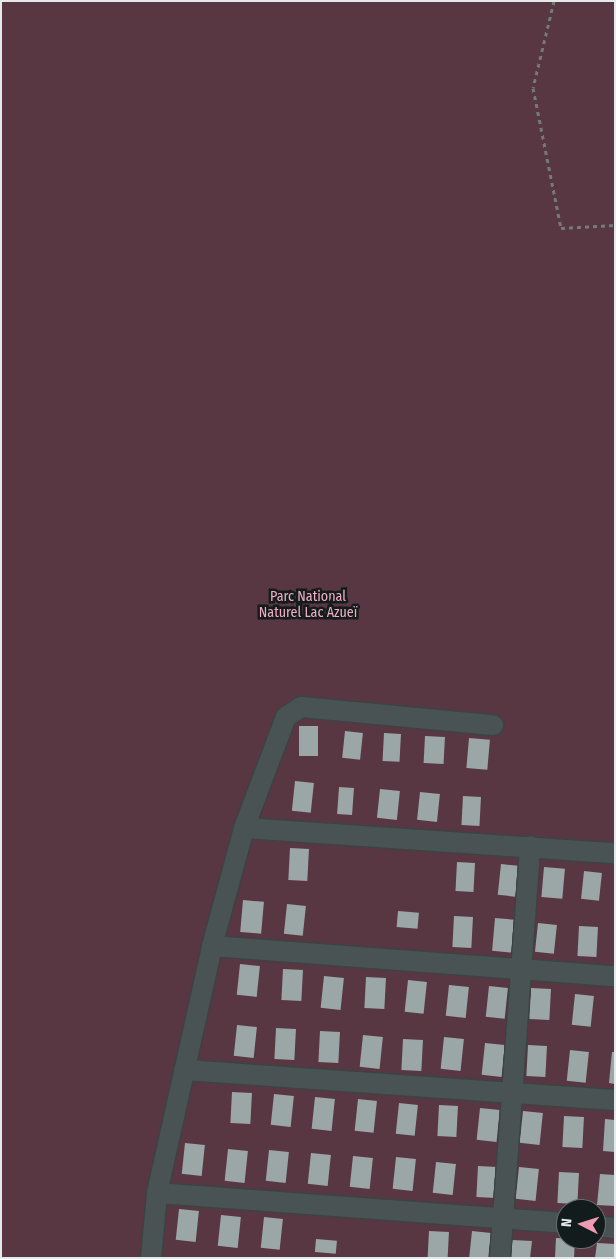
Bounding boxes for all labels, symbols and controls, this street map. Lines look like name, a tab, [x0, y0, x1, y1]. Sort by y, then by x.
park label: Parc National Naturel Lac Azueï	[259, 589, 357, 622]
north arrow	[556, 1199, 606, 1249]
text: N	[558, 1218, 575, 1228]

